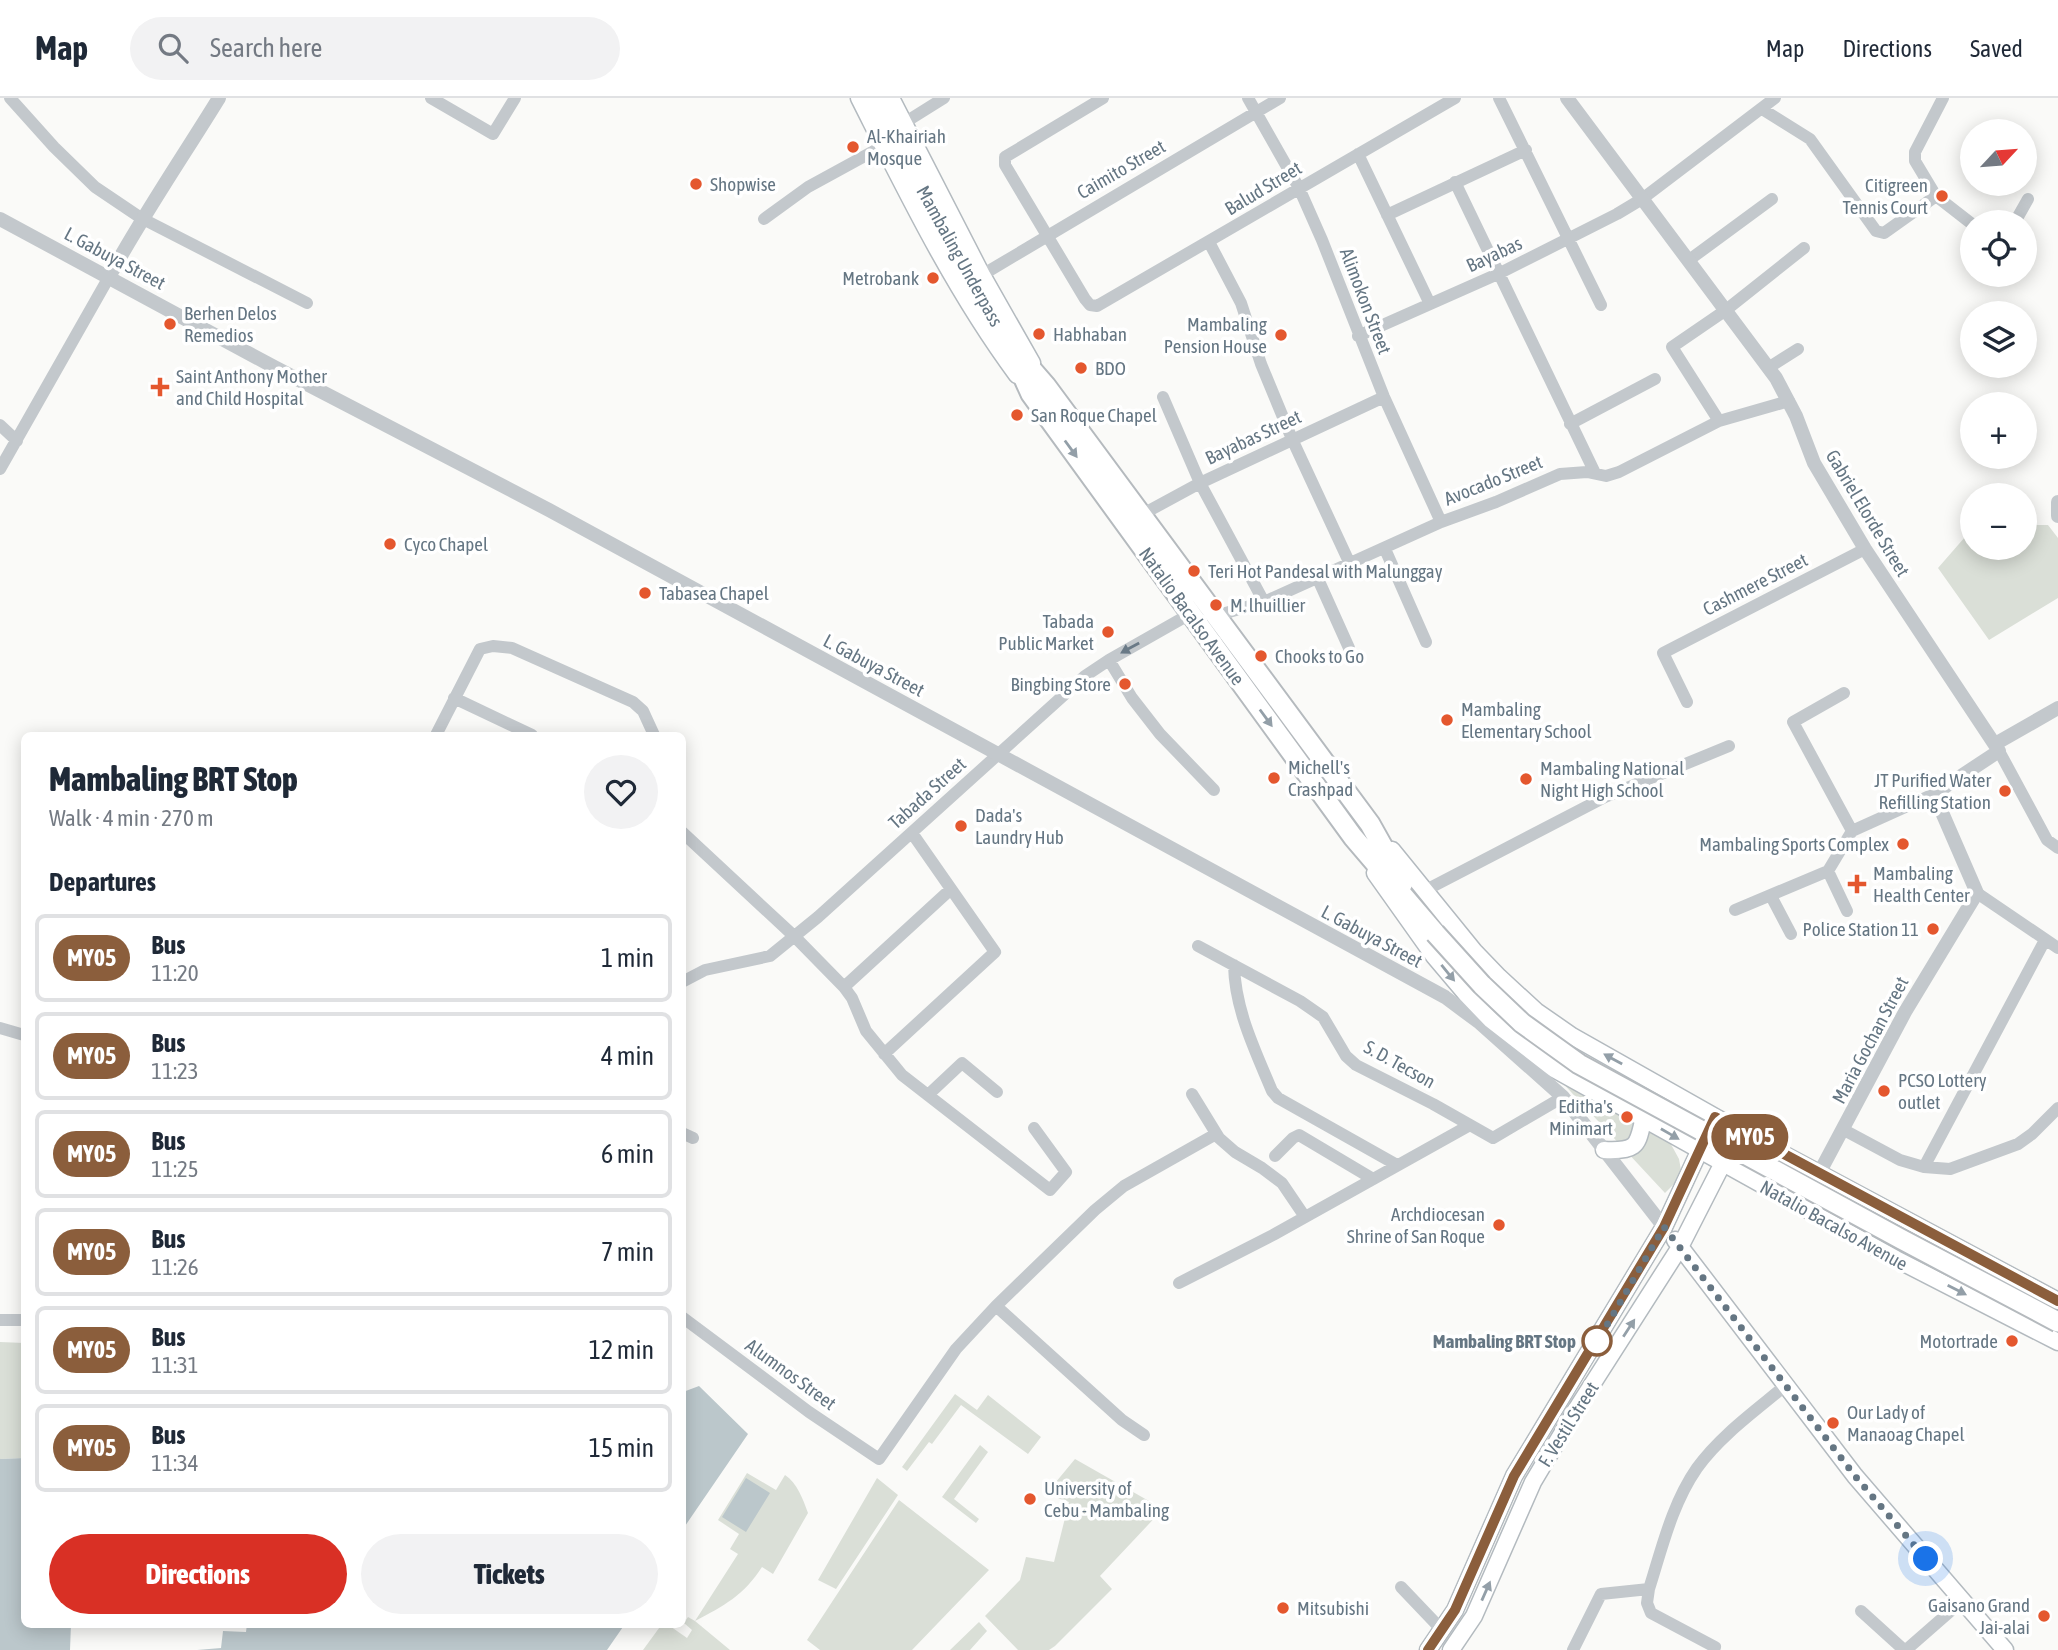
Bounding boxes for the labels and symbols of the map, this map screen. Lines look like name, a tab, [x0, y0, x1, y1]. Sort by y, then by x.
north arrow	[1960, 119, 2037, 196]
place label: Al-Khairiah Mosque	[867, 125, 946, 169]
street label: Caimito Street	[1073, 135, 1169, 203]
marker: Al-Khairiah Mosque	[845, 139, 861, 155]
street label: Balud Street	[1221, 157, 1305, 219]
place label: Shopwise	[710, 173, 776, 195]
place label: Citigreen Tennis Court	[1843, 174, 1928, 218]
marker: Shopwise	[688, 176, 704, 192]
street label: Mambaling Underpass	[912, 182, 1008, 330]
marker: Citigreen Tennis Court	[1934, 188, 1950, 204]
street label: L. Gabuya Street	[61, 222, 169, 294]
street label: Bayabas	[1463, 231, 1526, 276]
street label: Alimokon Street	[1336, 245, 1396, 357]
place label: Metrobank	[842, 267, 920, 289]
marker: Metrobank	[925, 270, 941, 286]
place label: Berhen Delos Remedios	[184, 302, 277, 346]
place label: Mambaling Pension House	[1164, 313, 1268, 357]
marker: Berhen Delos Remedios	[162, 316, 178, 332]
place label: Habhaban	[1053, 323, 1127, 345]
marker: Habhaban	[1031, 326, 1047, 342]
marker: Mambaling Pension House	[1273, 327, 1289, 343]
place label: BDO	[1095, 357, 1126, 379]
marker: BDO	[1073, 360, 1089, 376]
place label: Saint Anthony Mother and Child Hospital	[176, 365, 327, 409]
marker: Saint Anthony Mother and Child Hospital	[150, 377, 170, 397]
place label: San Roque Chapel	[1031, 404, 1157, 426]
street label: Bayabas Street	[1202, 405, 1304, 469]
marker: San Roque Chapel	[1009, 407, 1025, 423]
one-way arrow	[1064, 440, 1078, 459]
street label: Gabriel Elorde Street	[1822, 446, 1914, 580]
street label: Avocado Street	[1441, 450, 1545, 510]
place label: Cyco Chapel	[404, 533, 488, 555]
marker: Cyco Chapel	[382, 536, 398, 552]
street label: Natalio Bacalso Avenue	[1135, 543, 1249, 689]
street label: Cashmere Street	[1699, 548, 1811, 620]
place label: Teri Hot Pandesal with Malunggay	[1208, 560, 1443, 582]
marker: Teri Hot Pandesal with Malunggay	[1186, 563, 1202, 579]
place label: Tabasea Chapel	[659, 582, 769, 604]
marker: Tabasea Chapel	[637, 585, 653, 601]
place label: M. lhuillier	[1230, 594, 1306, 616]
marker: M. lhuillier	[1208, 597, 1224, 613]
place label: Tabada Public Market	[998, 610, 1094, 654]
marker: Tabada Public Market	[1100, 624, 1116, 640]
street label: L. Gabuya Street	[820, 629, 928, 701]
one-way arrow	[1121, 642, 1140, 654]
place label: Chooks to Go	[1275, 645, 1364, 667]
marker: Chooks to Go	[1253, 648, 1269, 664]
place label: Bingbing Store	[1010, 673, 1111, 695]
marker: Bingbing Store	[1117, 676, 1133, 692]
place label: Mambaling Elementary School	[1461, 698, 1592, 742]
one-way arrow	[1259, 709, 1273, 728]
marker: Mambaling Elementary School	[1439, 712, 1455, 728]
street label: Tabada Street	[884, 753, 970, 833]
place label: Michell's Crashpad	[1288, 756, 1353, 800]
place label: Mambaling National Night High School	[1540, 757, 1684, 801]
place label: JT Purified Water Refilling Station	[1874, 769, 1991, 813]
marker: Michell's Crashpad	[1266, 770, 1282, 786]
marker: Mambaling National Night High School	[1518, 771, 1534, 787]
marker: JT Purified Water Refilling Station	[1997, 783, 2013, 799]
place label: Dada's Laundry Hub	[975, 804, 1064, 848]
marker: Dada's Laundry Hub	[953, 818, 969, 834]
place label: Mambaling Sports Complex	[1699, 833, 1889, 855]
marker: Mambaling Sports Complex	[1895, 836, 1911, 852]
place label: Mambaling Health Center	[1873, 862, 1970, 906]
marker: Mambaling Health Center	[1847, 874, 1867, 894]
street label: L. Gabuya Street	[1318, 900, 1426, 972]
place label: Police Station 11	[1803, 918, 1919, 940]
marker: Police Station 11	[1925, 921, 1941, 937]
one-way arrow	[1441, 964, 1456, 982]
street label: Maria Gochan Street	[1827, 973, 1913, 1107]
street label: S. D. Tecson	[1361, 1036, 1439, 1092]
one-way arrow	[1603, 1053, 1622, 1065]
place label: PCSO Lottery outlet	[1898, 1069, 1987, 1113]
marker: PCSO Lottery outlet	[1876, 1083, 1892, 1099]
place label: Editha's Minimart	[1549, 1095, 1613, 1139]
marker: Editha's Minimart	[1619, 1109, 1635, 1125]
line badge: MY05	[1701, 1114, 1799, 1160]
one-way arrow	[1661, 1128, 1680, 1140]
street label: Natalio Bacalso Avenue	[1757, 1175, 1911, 1275]
place label: Archdiocesan Shrine of San Roque	[1347, 1203, 1485, 1247]
marker: Archdiocesan Shrine of San Roque	[1491, 1217, 1507, 1233]
one-way arrow	[1947, 1284, 1967, 1296]
one-way arrow	[1622, 1318, 1635, 1337]
marker: Mambaling BRT Stop	[1582, 1326, 1612, 1356]
place label: Mambaling BRT Stop	[1433, 1330, 1576, 1352]
place label: Motortrade	[1920, 1330, 1998, 1352]
marker: Motortrade	[2004, 1333, 2020, 1349]
street label: Alumnos Street	[742, 1334, 840, 1414]
street label: F. Vestil Street	[1533, 1377, 1603, 1471]
place label: Our Lady of Manaoag Chapel	[1847, 1401, 1964, 1445]
marker: Our Lady of Manaoag Chapel	[1825, 1415, 1841, 1431]
place label: University of Cebu - Mambaling	[1044, 1477, 1170, 1521]
marker: University of Cebu - Mambaling	[1022, 1491, 1038, 1507]
your location	[1908, 1541, 1943, 1576]
one-way arrow	[1481, 1581, 1492, 1602]
place label: Gaisano Grand Jai-alai	[1928, 1594, 2030, 1638]
place label: Mitsubishi	[1297, 1597, 1369, 1619]
marker: Mitsubishi	[1275, 1600, 1291, 1616]
marker: Gaisano Grand Jai-alai	[2036, 1608, 2052, 1624]

